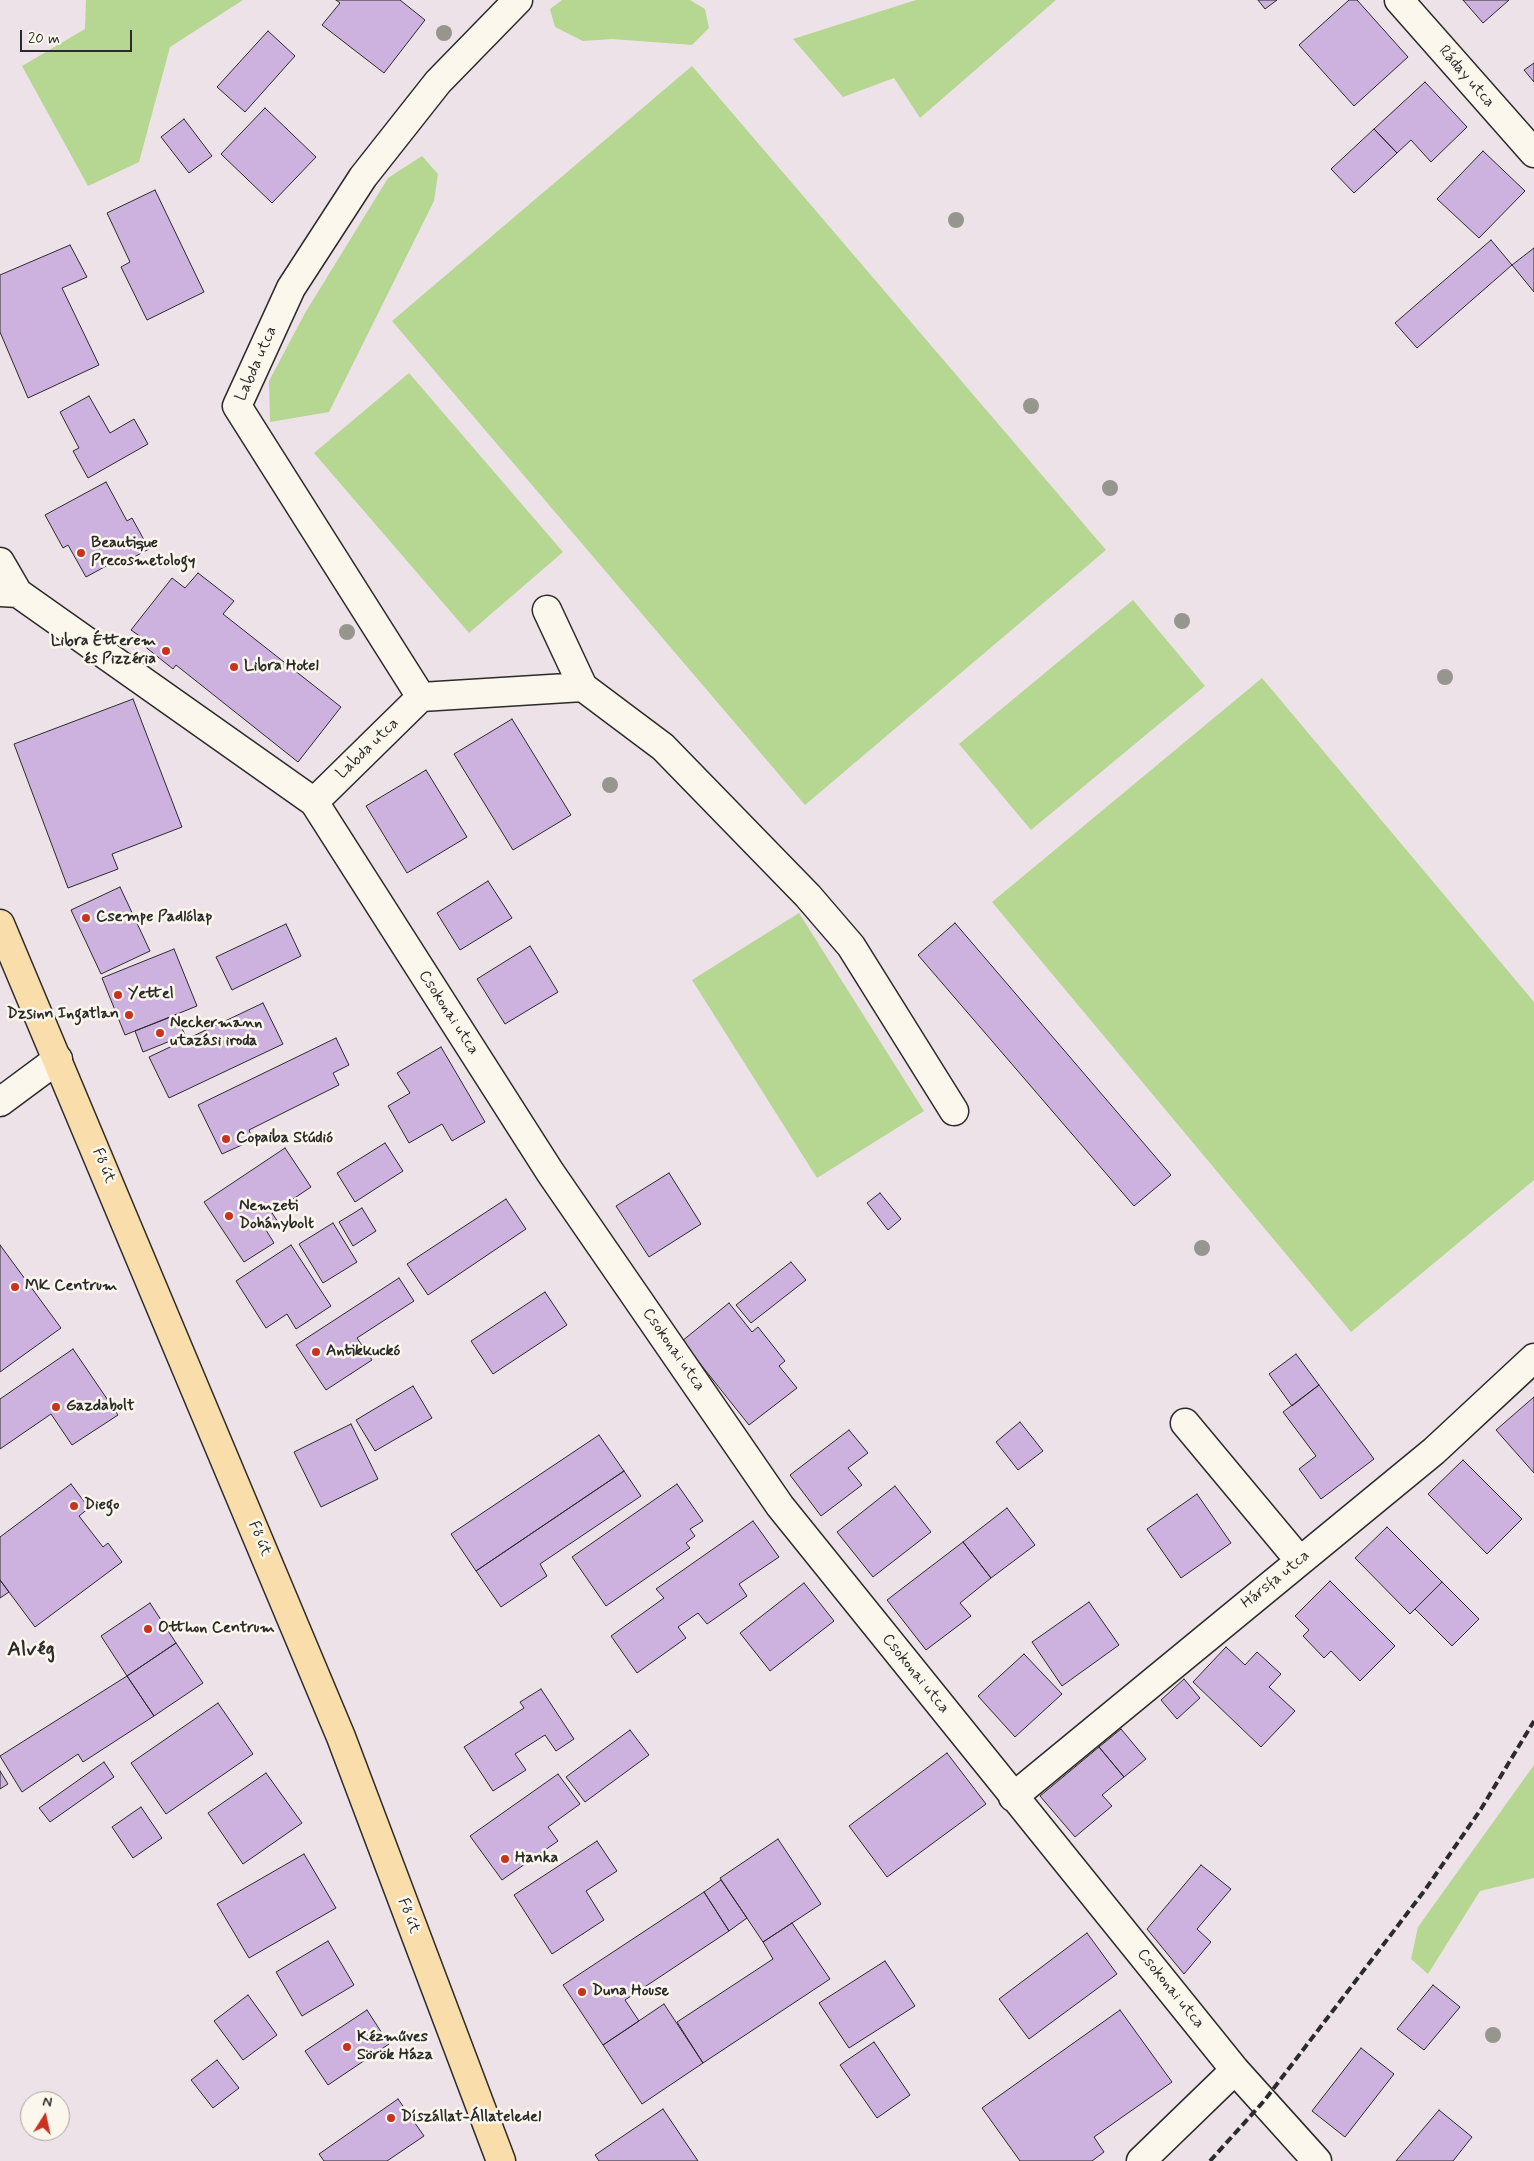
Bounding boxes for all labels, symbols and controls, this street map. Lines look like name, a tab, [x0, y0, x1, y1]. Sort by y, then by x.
scale bar	[22, 20, 135, 52]
text: 20 m	[28, 29, 60, 49]
street label: Ráday utca	[1434, 42, 1498, 112]
street label: Labda utca	[232, 324, 282, 404]
place label: Beautique Precosmetology	[91, 534, 195, 572]
marker: Beautique Precosmetology	[75, 547, 87, 559]
place label: Libra Étterem és Pizzéria	[51, 632, 156, 670]
marker: Libra Étterem és Pizzéria	[160, 645, 172, 657]
place label: Libra Hotel	[244, 657, 319, 677]
marker: Libra Hotel	[228, 661, 240, 673]
street label: Labda utca	[333, 714, 403, 784]
place label: Csempe Padlólap	[96, 908, 212, 928]
marker: Csempe Padlólap	[80, 912, 92, 924]
street label: Csokonai utca	[414, 967, 482, 1059]
place label: Yettel	[128, 985, 174, 1005]
marker: Yettel	[112, 989, 124, 1001]
place label: Dzsinn Ingatlan	[7, 1005, 119, 1025]
marker: Dzsinn Ingatlan	[123, 1009, 135, 1021]
place label: Neckermann utazási iroda	[170, 1014, 262, 1052]
marker: Neckermann utazási iroda	[154, 1027, 166, 1039]
place label: Copaiba Stúdió	[236, 1129, 333, 1149]
marker: Copaiba Stúdió	[220, 1133, 232, 1145]
street label: Fő út	[87, 1146, 119, 1186]
place label: Nemzeti Dohánybolt	[239, 1197, 314, 1235]
marker: Nemzeti Dohánybolt	[223, 1210, 235, 1222]
place label: MK Centrum	[25, 1277, 117, 1297]
marker: MK Centrum	[9, 1281, 21, 1293]
street label: Csokonai utca	[637, 1305, 709, 1395]
place label: Antikkuckó	[326, 1342, 400, 1362]
marker: Antikkuckó	[310, 1346, 322, 1358]
place label: Gazdabolt	[66, 1397, 134, 1417]
marker: Gazdabolt	[50, 1401, 62, 1413]
place label: Diego	[84, 1496, 119, 1516]
marker: Diego	[68, 1500, 80, 1512]
street label: Fő út	[243, 1519, 275, 1559]
street label: Hársfa utca	[1238, 1547, 1314, 1613]
place label: Otthon Centrum	[158, 1619, 275, 1639]
marker: Otthon Centrum	[142, 1623, 154, 1635]
street label: Csokonai utca	[877, 1630, 953, 1718]
district label: Alvég	[7, 1638, 55, 1664]
place label: Hanka	[515, 1849, 558, 1869]
marker: Hanka	[499, 1853, 511, 1865]
street label: Fő út	[393, 1896, 423, 1936]
street label: Csokonai utca	[1132, 1945, 1208, 2033]
place label: Duna House	[592, 1982, 669, 2002]
marker: Duna House	[576, 1986, 588, 1998]
place label: Kézműves Sörök Háza	[357, 2028, 433, 2066]
marker: Kézműves Sörök Háza	[341, 2041, 353, 2053]
north arrow	[20, 2091, 70, 2141]
text: N	[41, 2093, 54, 2112]
place label: Díszállat-Állateledel	[401, 2108, 541, 2128]
marker: Díszállat-Állateledel	[385, 2112, 397, 2124]

